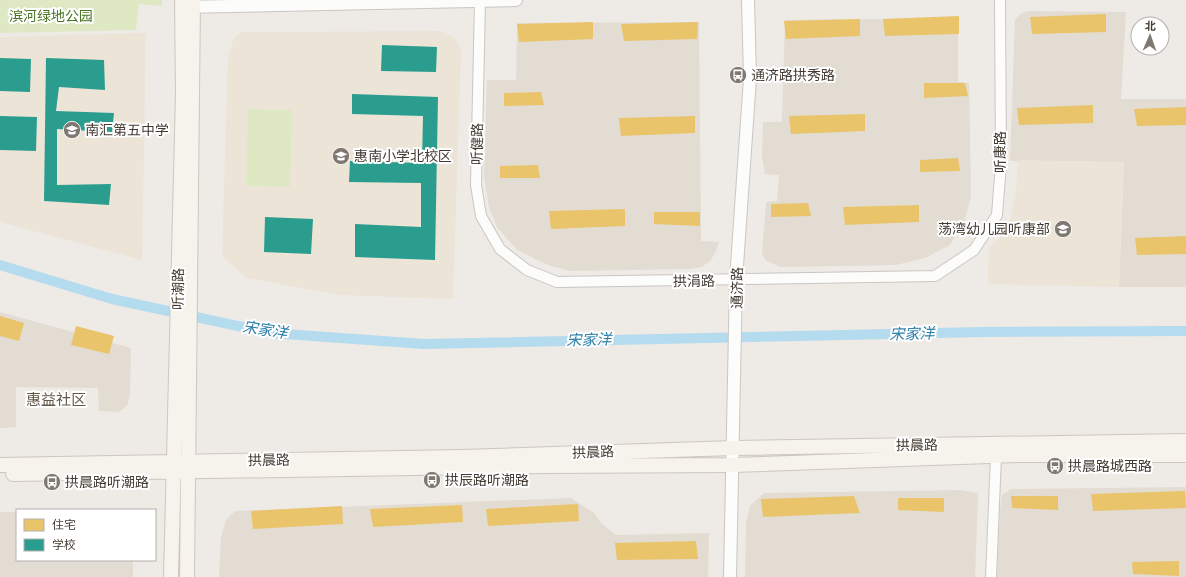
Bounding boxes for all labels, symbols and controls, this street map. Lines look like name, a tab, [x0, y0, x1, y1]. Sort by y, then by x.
park label: 滨河绿地公园	[9, 8, 93, 24]
north arrow	[1130, 16, 1170, 56]
text: 北	[1145, 20, 1156, 32]
bus stop icon: 通济路拱秀路	[728, 65, 748, 85]
place label: 通济路拱秀路	[751, 67, 835, 83]
school or university icon: 南汇第五中学	[62, 120, 82, 140]
place label: 南汇第五中学	[85, 122, 169, 138]
street label: 听健路	[469, 123, 485, 165]
street label: 听康路	[992, 131, 1008, 173]
school or university icon: 惠南小学北校区	[331, 146, 351, 166]
place label: 惠南小学北校区	[354, 148, 452, 164]
school or university icon: 荡湾幼儿园听康部	[1053, 219, 1073, 239]
place label: 荡湾幼儿园听康部	[938, 221, 1050, 237]
street label: 通济路	[729, 267, 745, 309]
street label: 听潮路	[170, 268, 186, 310]
street label: 拱涓路	[673, 273, 715, 289]
water label: 宋家洋	[242, 318, 291, 342]
water label: 宋家洋	[889, 325, 937, 342]
water label: 宋家洋	[566, 331, 614, 348]
district label: 惠益社区	[26, 391, 86, 408]
street label: 拱晨路	[896, 437, 938, 453]
street label: 拱晨路	[572, 443, 614, 461]
street label: 拱晨路	[248, 452, 290, 468]
bus stop icon: 拱晨路城西路	[1045, 456, 1065, 476]
place label: 拱晨路城西路	[1068, 458, 1152, 474]
bus stop icon: 拱辰路听潮路	[422, 470, 442, 490]
bus stop icon: 拱晨路听潮路	[42, 472, 62, 492]
place label: 拱辰路听潮路	[445, 472, 529, 488]
place label: 拱晨路听潮路	[65, 474, 149, 490]
legend	[16, 509, 156, 561]
text: 住宅	[52, 518, 76, 532]
text: 学校	[52, 538, 76, 552]

